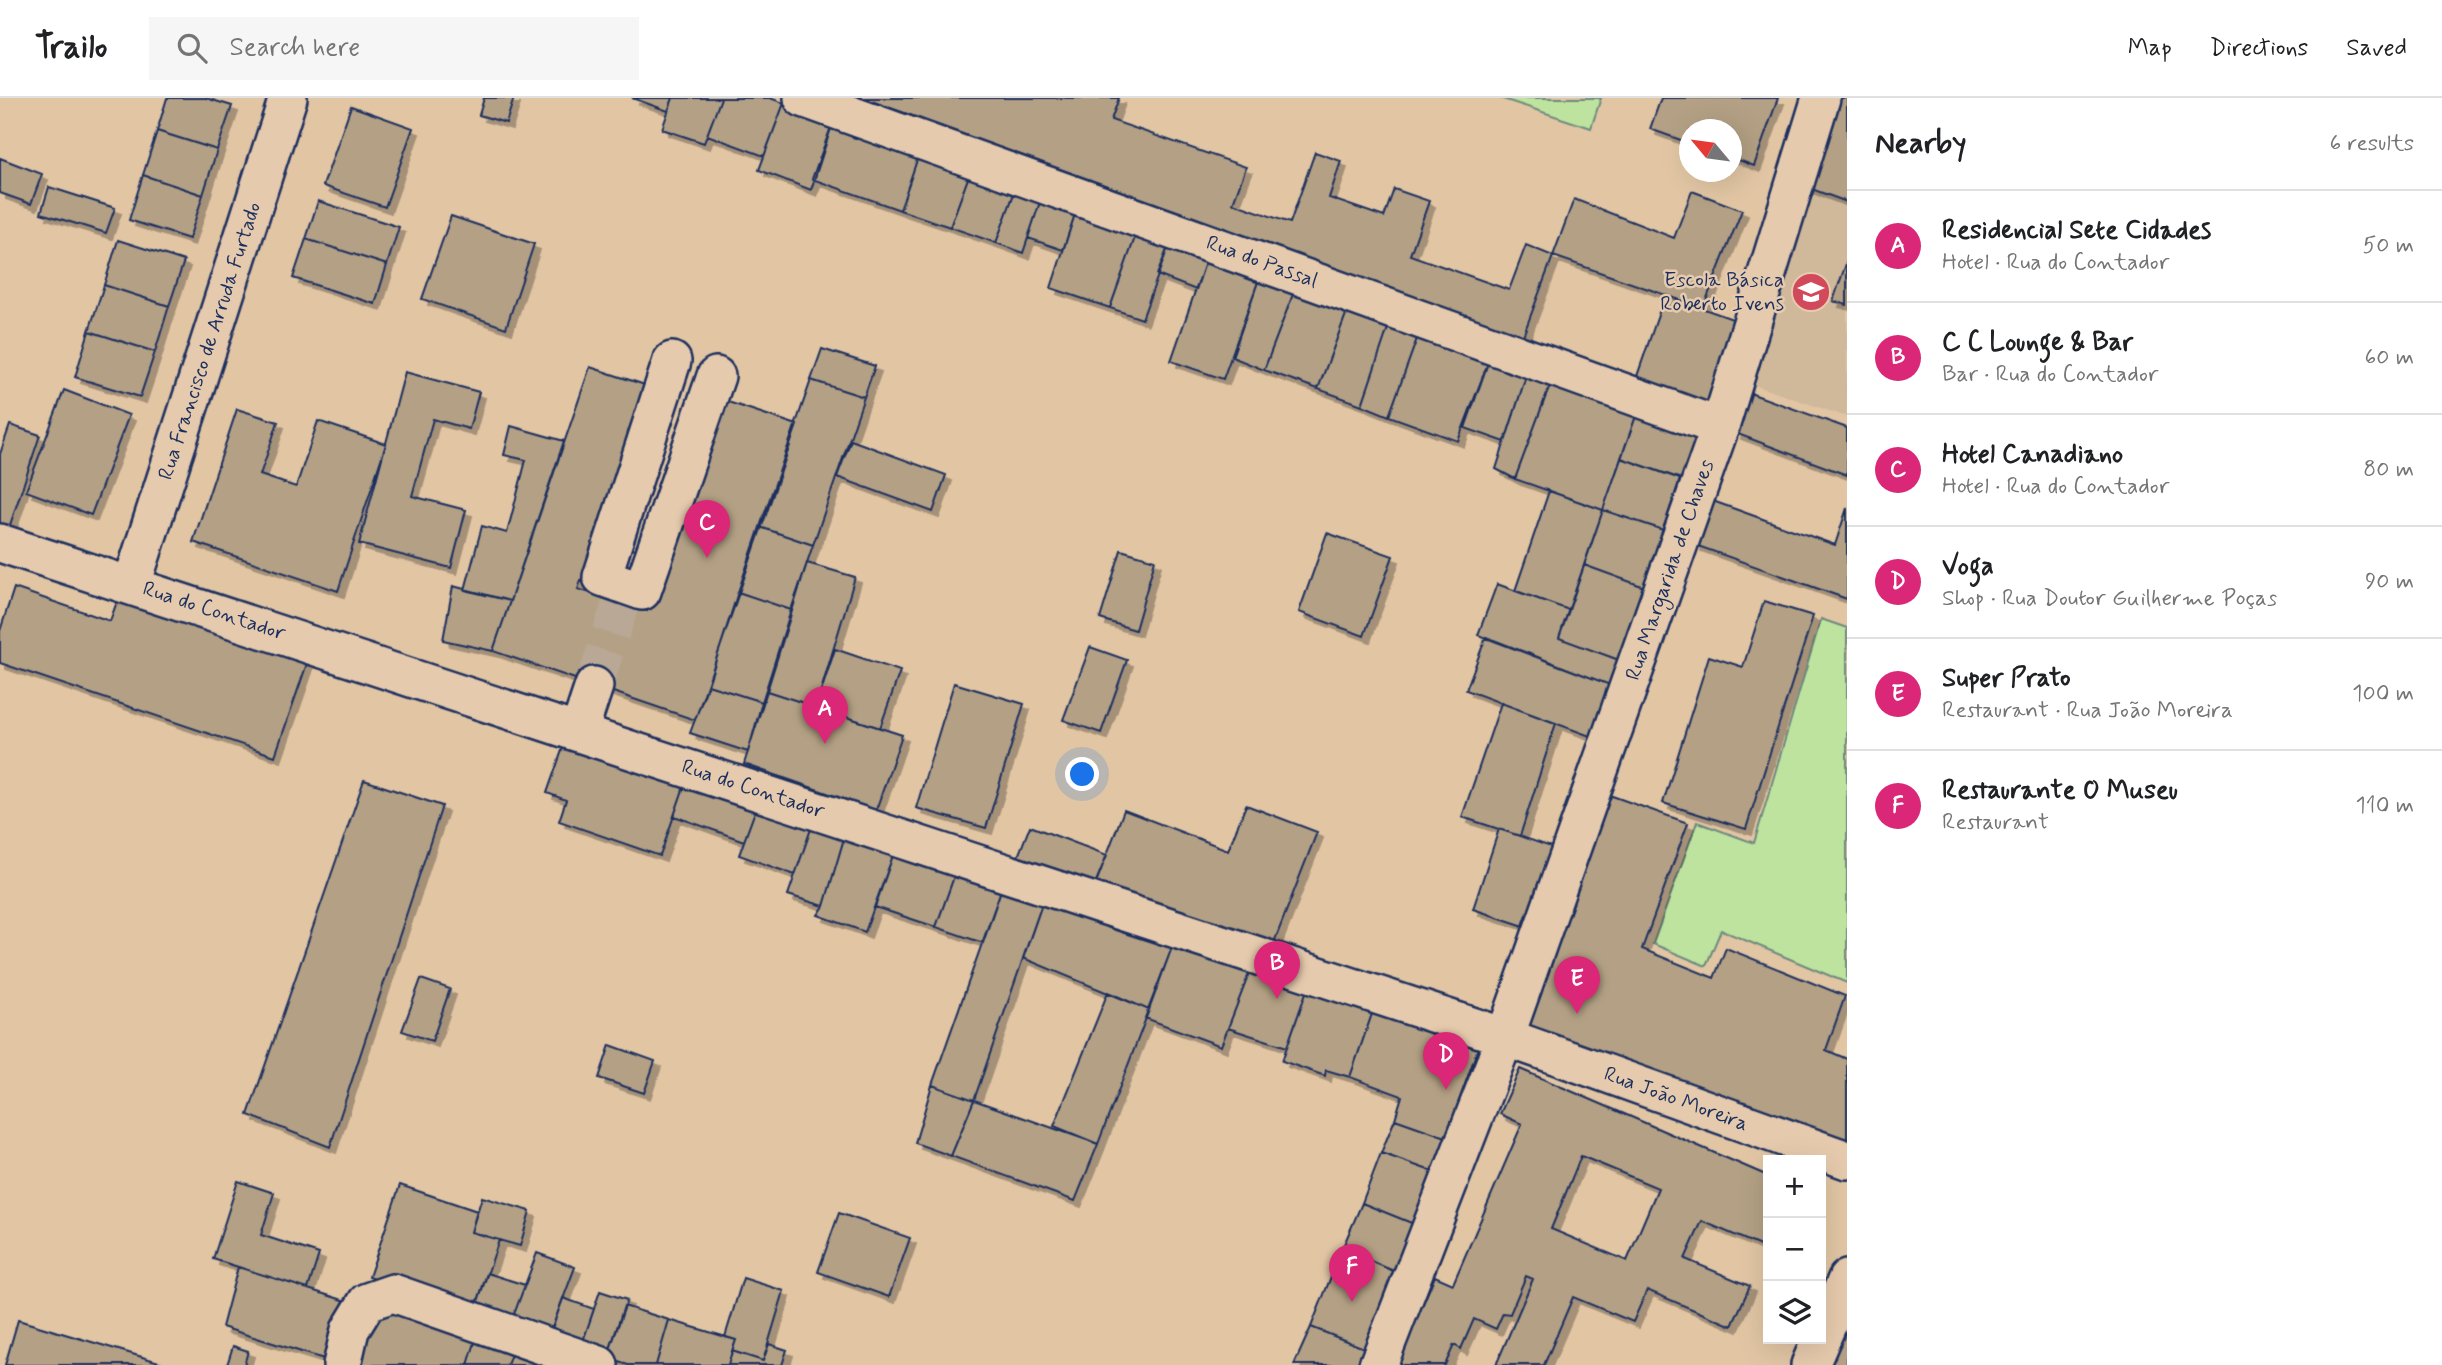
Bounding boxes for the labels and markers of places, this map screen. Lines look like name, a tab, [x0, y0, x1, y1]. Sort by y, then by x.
place label: Escola Básica Roberto Ivens	[1660, 266, 1784, 318]
school or university icon: Escola Básica Roberto Ivens	[1790, 271, 1832, 313]
pin: C	[684, 500, 730, 558]
pin: A	[802, 686, 848, 744]
pin: B	[1254, 941, 1300, 999]
pin: E	[1554, 956, 1600, 1014]
pin: D	[1423, 1032, 1469, 1090]
pin: F	[1329, 1244, 1375, 1302]

